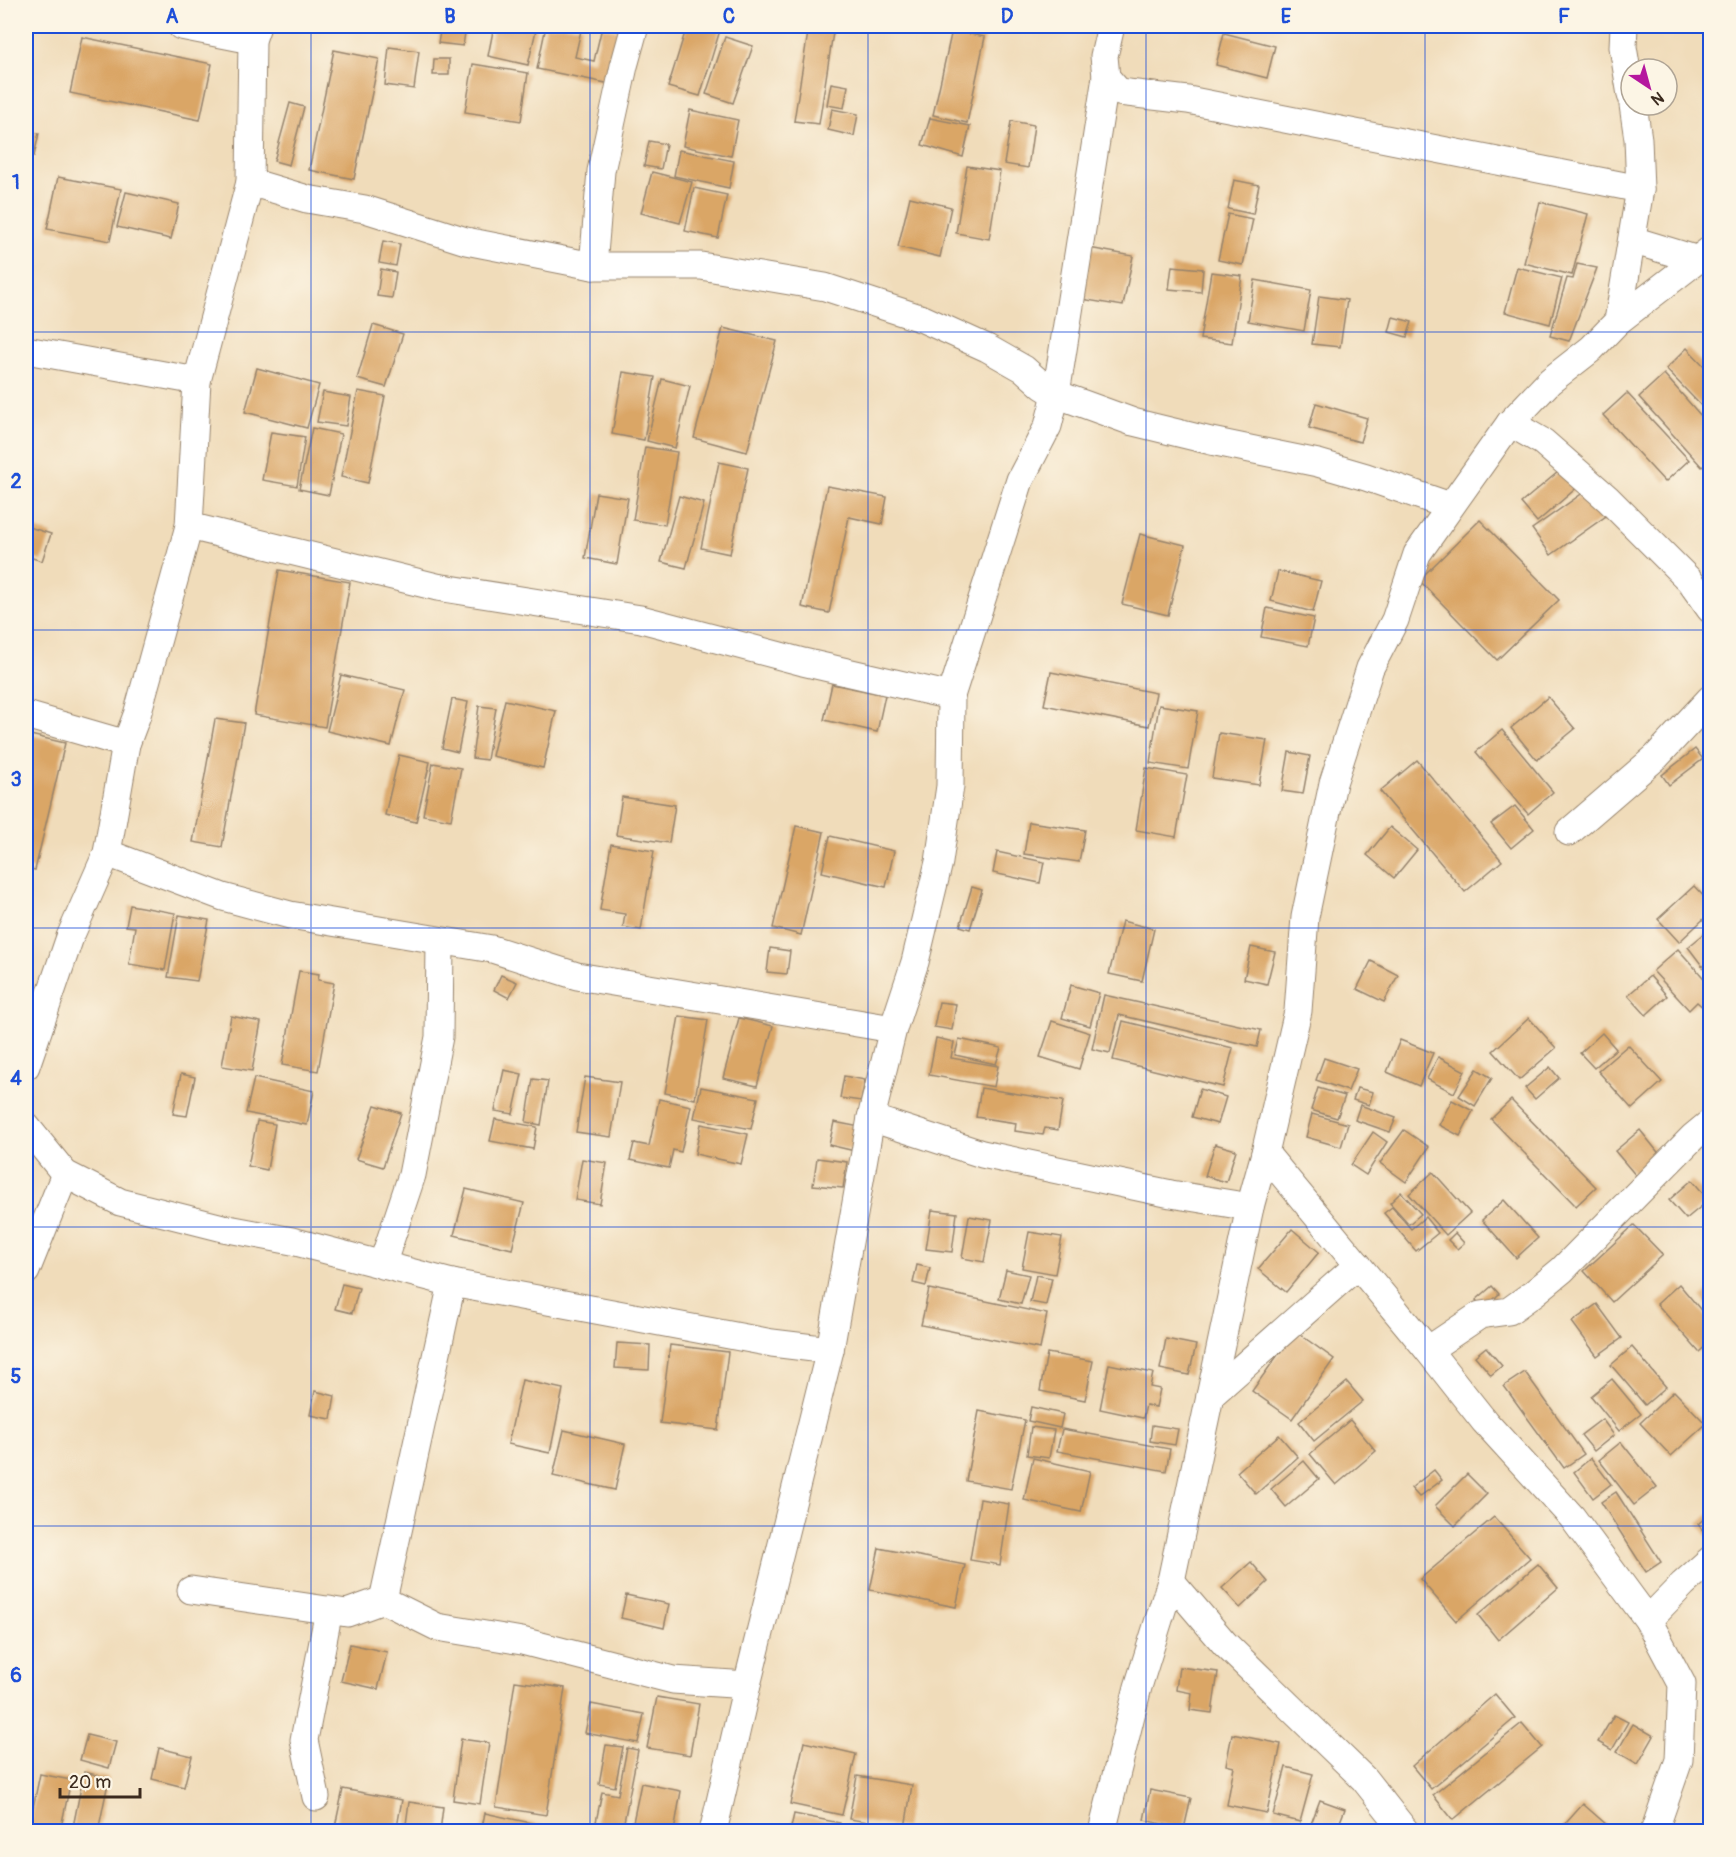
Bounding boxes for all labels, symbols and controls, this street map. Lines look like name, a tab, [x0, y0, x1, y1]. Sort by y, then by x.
text: A	[166, 4, 179, 29]
text: B	[444, 4, 456, 29]
text: C	[723, 4, 735, 29]
text: D	[1001, 4, 1014, 29]
text: E	[1281, 4, 1292, 29]
text: F	[1558, 4, 1570, 29]
north arrow	[1619, 57, 1679, 117]
text: N	[1647, 87, 1667, 110]
text: 1	[12, 170, 20, 195]
text: 2	[10, 469, 22, 494]
text: 3	[10, 767, 22, 792]
text: 4	[10, 1066, 22, 1091]
text: 5	[11, 1364, 22, 1389]
text: 6	[10, 1663, 22, 1688]
scale bar	[60, 1761, 140, 1799]
text: 20 m	[69, 1771, 111, 1794]

